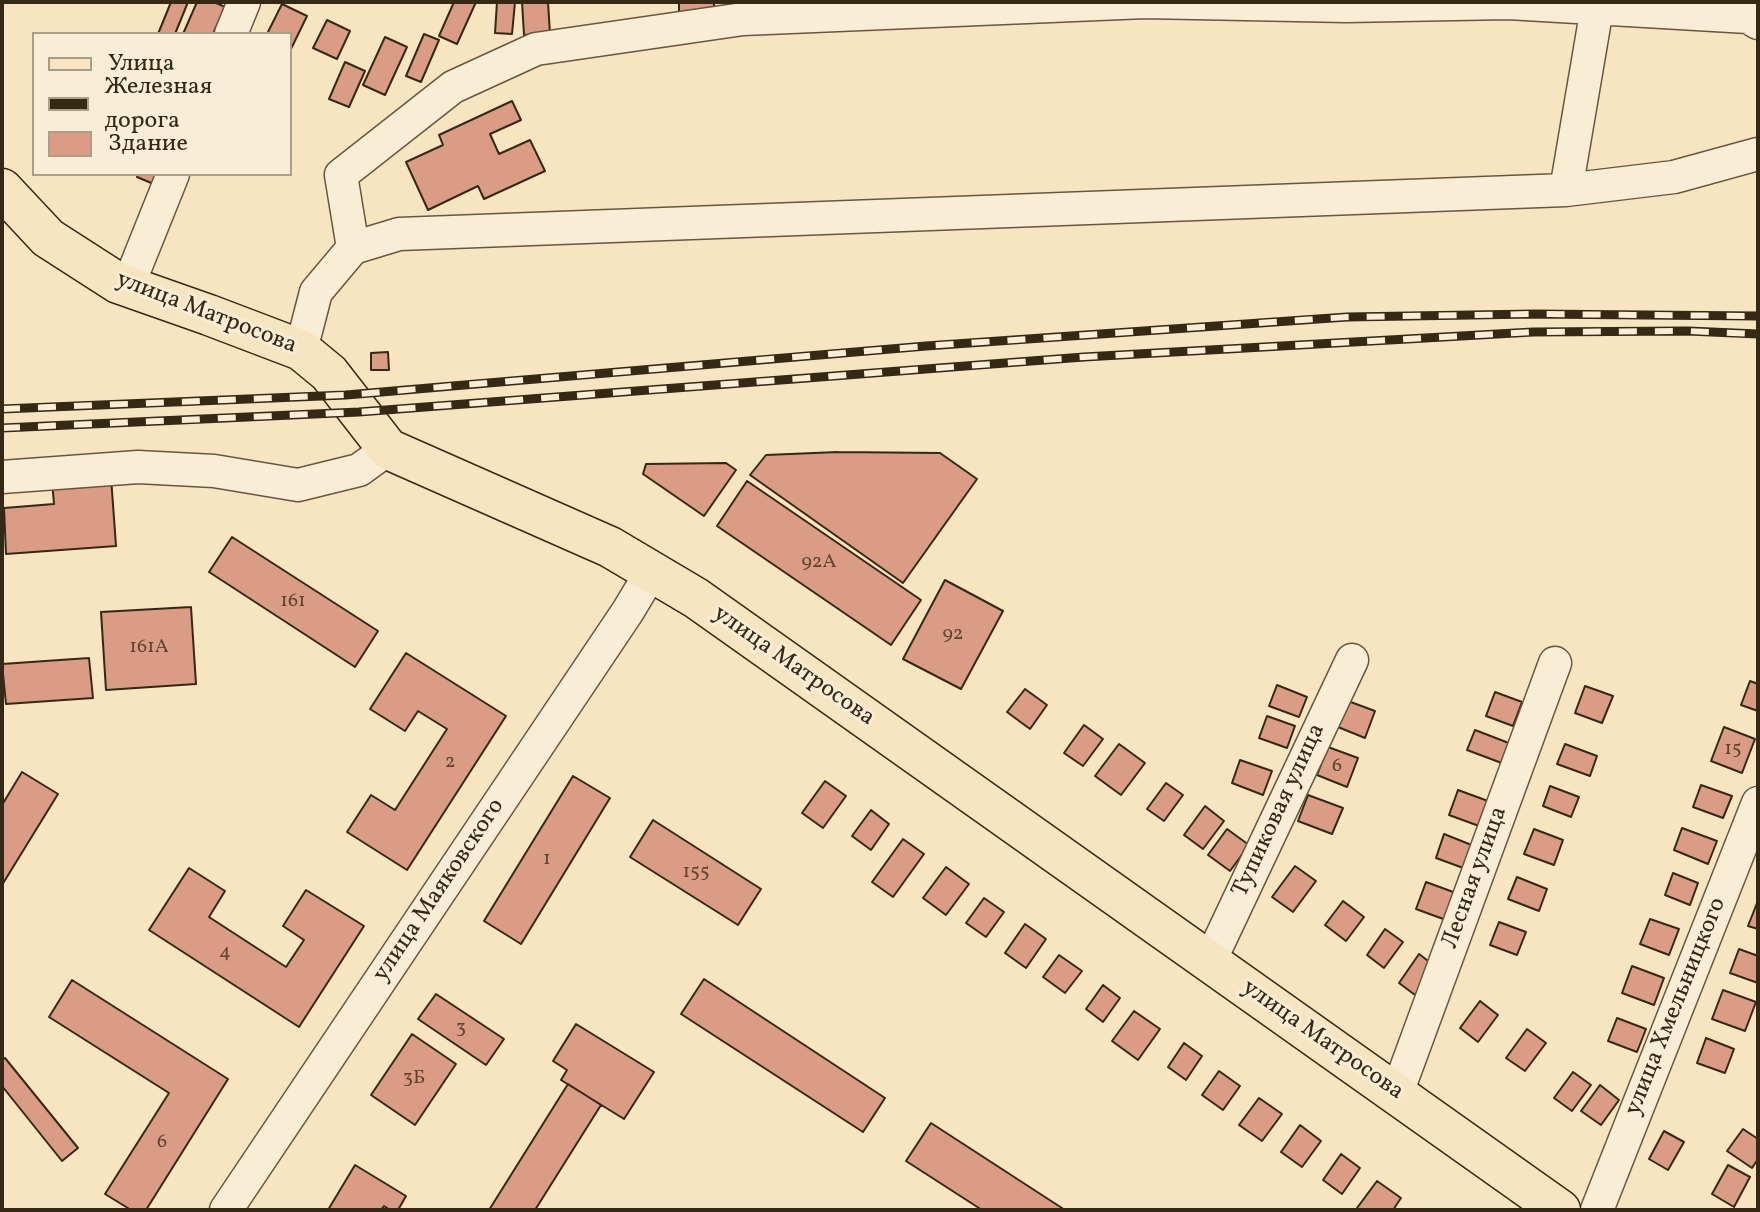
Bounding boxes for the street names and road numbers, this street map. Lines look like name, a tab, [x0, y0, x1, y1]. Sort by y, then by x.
street label: улица Матросова	[112, 266, 300, 362]
street label: улица Матросова	[707, 600, 879, 734]
street label: Тупиковая улица	[1227, 720, 1333, 902]
street label: улица Маяковского	[368, 794, 512, 988]
street label: Лесная улица	[1437, 803, 1515, 953]
street label: улица Хмельницкого	[1620, 894, 1734, 1120]
street label: улица Матросова	[1236, 974, 1408, 1108]

